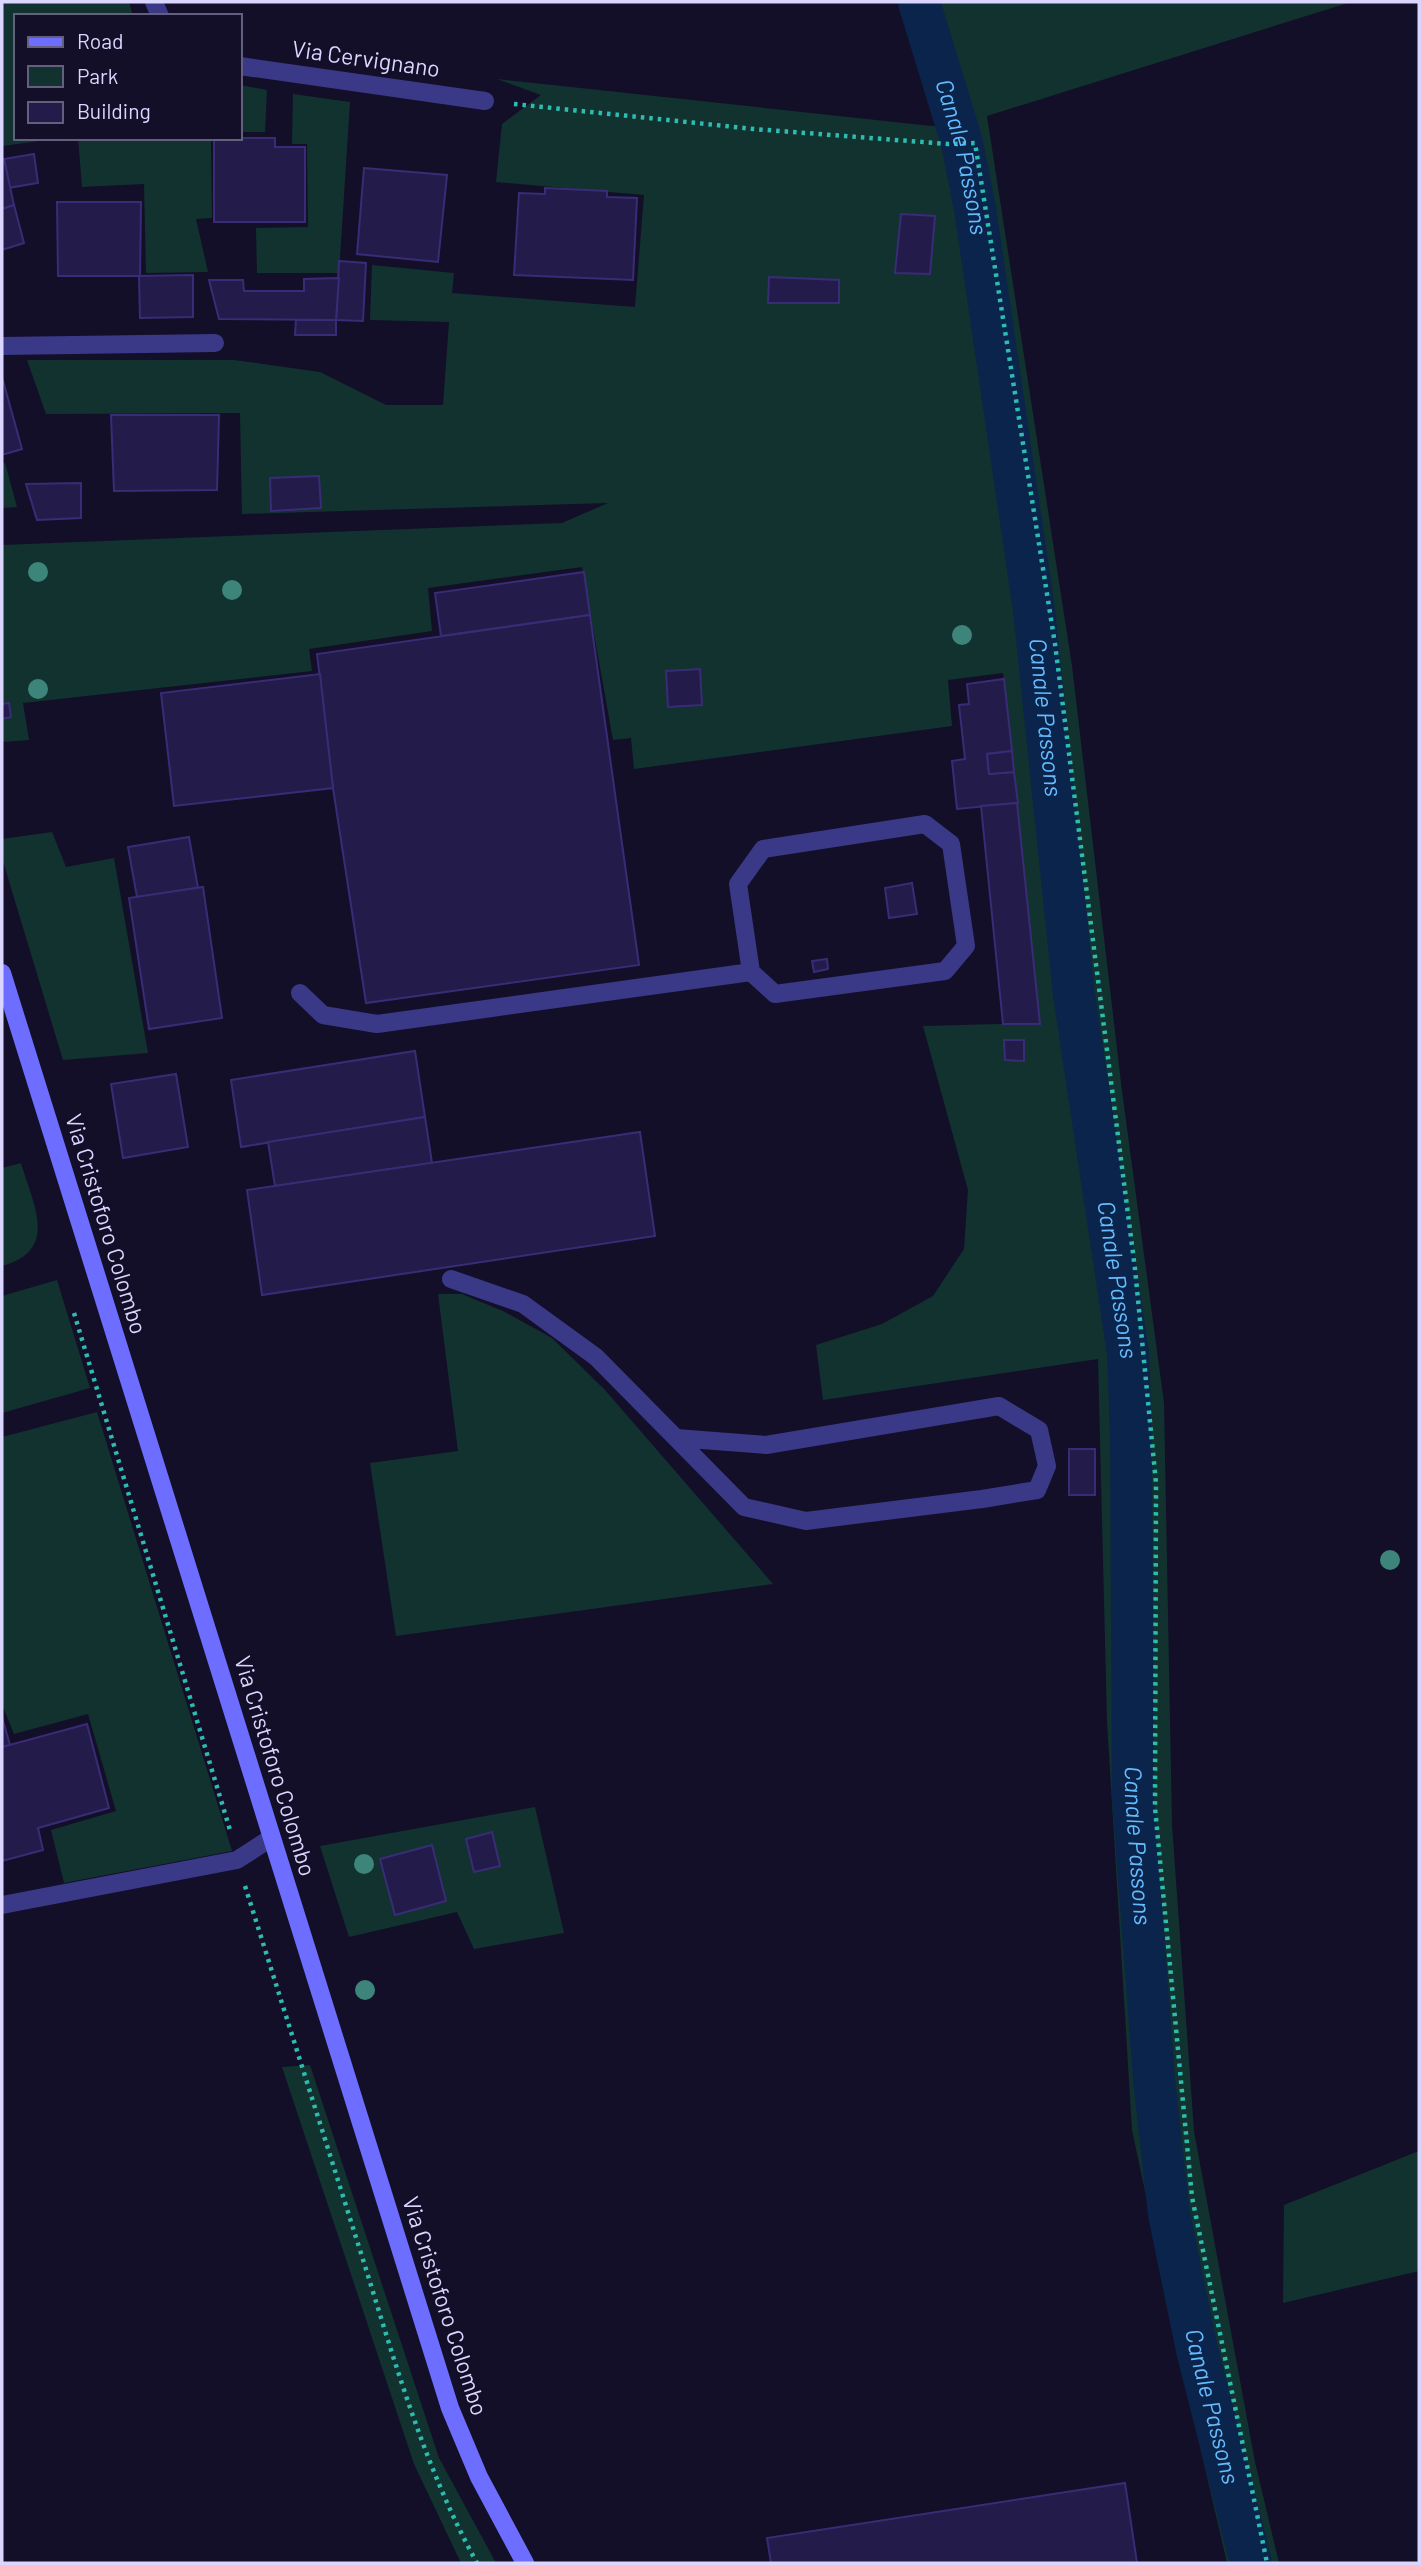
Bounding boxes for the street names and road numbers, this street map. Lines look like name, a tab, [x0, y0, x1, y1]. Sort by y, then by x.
street label: Via Cervignano	[290, 34, 442, 82]
street label: Via Cristoforo Colombo	[60, 1110, 154, 1337]
street label: Via Cristoforo Colombo	[229, 1652, 323, 1879]
street label: Via Cristoforo Colombo	[397, 2193, 495, 2419]

